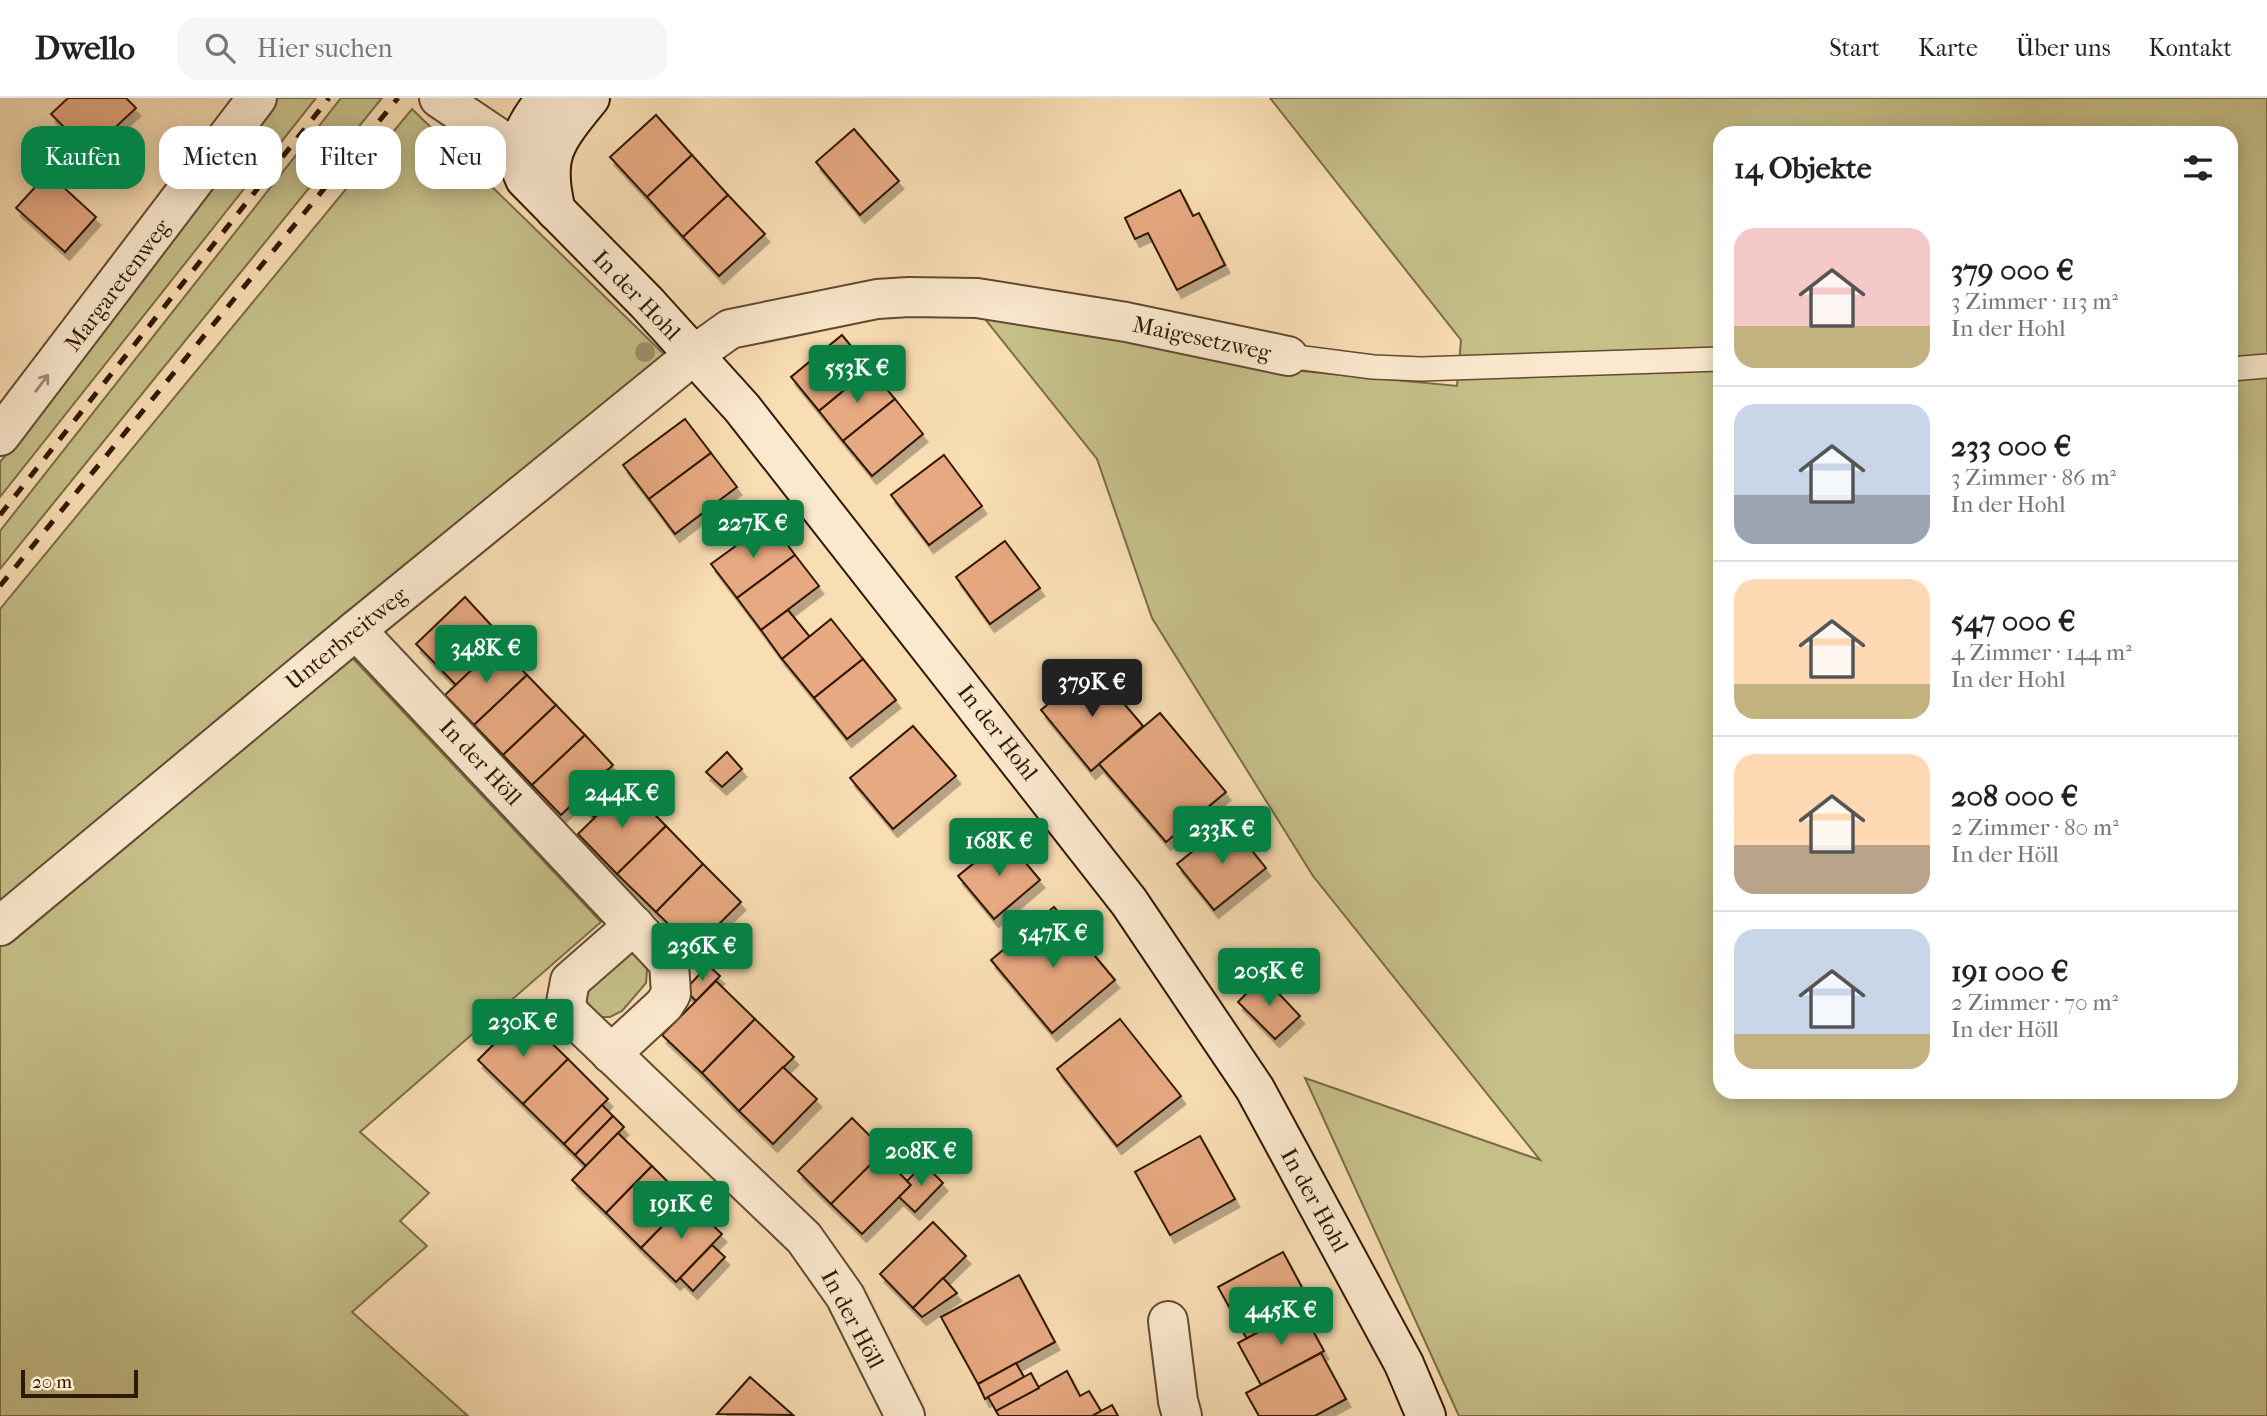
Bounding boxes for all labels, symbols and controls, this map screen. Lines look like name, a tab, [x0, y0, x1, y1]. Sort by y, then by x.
search box	[177, 17, 667, 80]
text: Dwello	[35, 29, 135, 68]
icon: search	[201, 29, 239, 67]
text: Hier suchen	[257, 33, 393, 64]
text: Start	[1829, 34, 1880, 62]
text: Karte	[1918, 34, 1978, 62]
text: Über uns	[2016, 34, 2111, 62]
text: Kontakt	[2149, 34, 2232, 62]
chip: Kaufen	[21, 126, 145, 189]
chip: Mieten	[159, 126, 282, 189]
chip: Filter	[296, 126, 401, 189]
chip: Neu	[415, 126, 506, 189]
icon: filters	[2179, 149, 2217, 187]
text: 14 Objekte	[1734, 151, 1872, 186]
street label: Margaretenweg	[59, 213, 176, 357]
street label: In der Hohl	[587, 245, 687, 346]
text: 379 000 €	[1951, 253, 2074, 288]
icon: home	[1790, 256, 1874, 340]
text: 3 Zimmer · 113 m²	[1951, 288, 2118, 315]
street label: Maigesetzweg	[1130, 311, 1274, 366]
text: In der Hohl	[1951, 315, 2066, 342]
pin: 553K €	[800, 345, 914, 405]
text: 553K €	[825, 354, 889, 381]
one-way arrow	[35, 374, 50, 392]
text: 233 000 €	[1951, 429, 2071, 464]
icon: home	[1790, 432, 1874, 516]
text: 3 Zimmer · 86 m²	[1951, 464, 2116, 491]
text: In der Hohl	[1951, 491, 2066, 518]
pin: 227K €	[696, 500, 810, 560]
text: 227K €	[718, 509, 788, 536]
street label: Unterbreitweg	[280, 581, 413, 696]
text: 547 000 €	[1951, 604, 2076, 639]
icon: home	[1790, 607, 1874, 691]
pin: 348K €	[429, 626, 543, 685]
text: 348K €	[451, 634, 521, 661]
text: 4 Zimmer · 144 m²	[1951, 639, 2132, 666]
pin: 379K €	[1035, 660, 1149, 719]
text: In der Hohl	[1951, 666, 2066, 693]
text: 379K €	[1058, 668, 1126, 695]
street label: In der Hohl	[952, 679, 1044, 786]
street label: In der Höll	[434, 714, 528, 811]
pin: 244K €	[565, 770, 679, 830]
text: 244K €	[585, 779, 659, 806]
text: 208 000 €	[1951, 779, 2078, 814]
icon: home	[1790, 782, 1874, 866]
pin: 233K €	[1165, 806, 1279, 866]
text: 2 Zimmer · 80 m²	[1951, 814, 2119, 841]
text: 233K €	[1189, 815, 1255, 842]
pin: 168K €	[942, 818, 1056, 878]
text: 168K €	[965, 827, 1033, 854]
text: In der Höll	[1951, 841, 2059, 868]
pin: 547K €	[996, 910, 1110, 970]
text: 547K €	[1018, 919, 1088, 946]
pin: 236K €	[645, 924, 759, 983]
text: 236K €	[667, 932, 737, 959]
pin: 205K €	[1212, 948, 1326, 1008]
text: 191 000 €	[1951, 954, 2069, 989]
text: 205K €	[1234, 957, 1304, 984]
icon: home	[1790, 957, 1874, 1041]
text: 2 Zimmer · 70 m²	[1951, 989, 2118, 1016]
pin: 230K €	[466, 1000, 580, 1059]
text: 230K €	[488, 1008, 558, 1035]
text: In der Höll	[1951, 1016, 2059, 1043]
pin: 208K €	[864, 1128, 978, 1188]
text: 208K €	[885, 1137, 957, 1164]
street label: In der Hohl	[1275, 1144, 1354, 1257]
pin: 191K €	[624, 1182, 738, 1241]
text: 191K €	[649, 1190, 713, 1217]
street label: In der Höll	[815, 1265, 890, 1374]
pin: 445K €	[1224, 1288, 1338, 1347]
text: 445K €	[1245, 1296, 1317, 1323]
scale bar	[21, 1367, 138, 1399]
text: 20 m	[32, 1371, 72, 1393]

